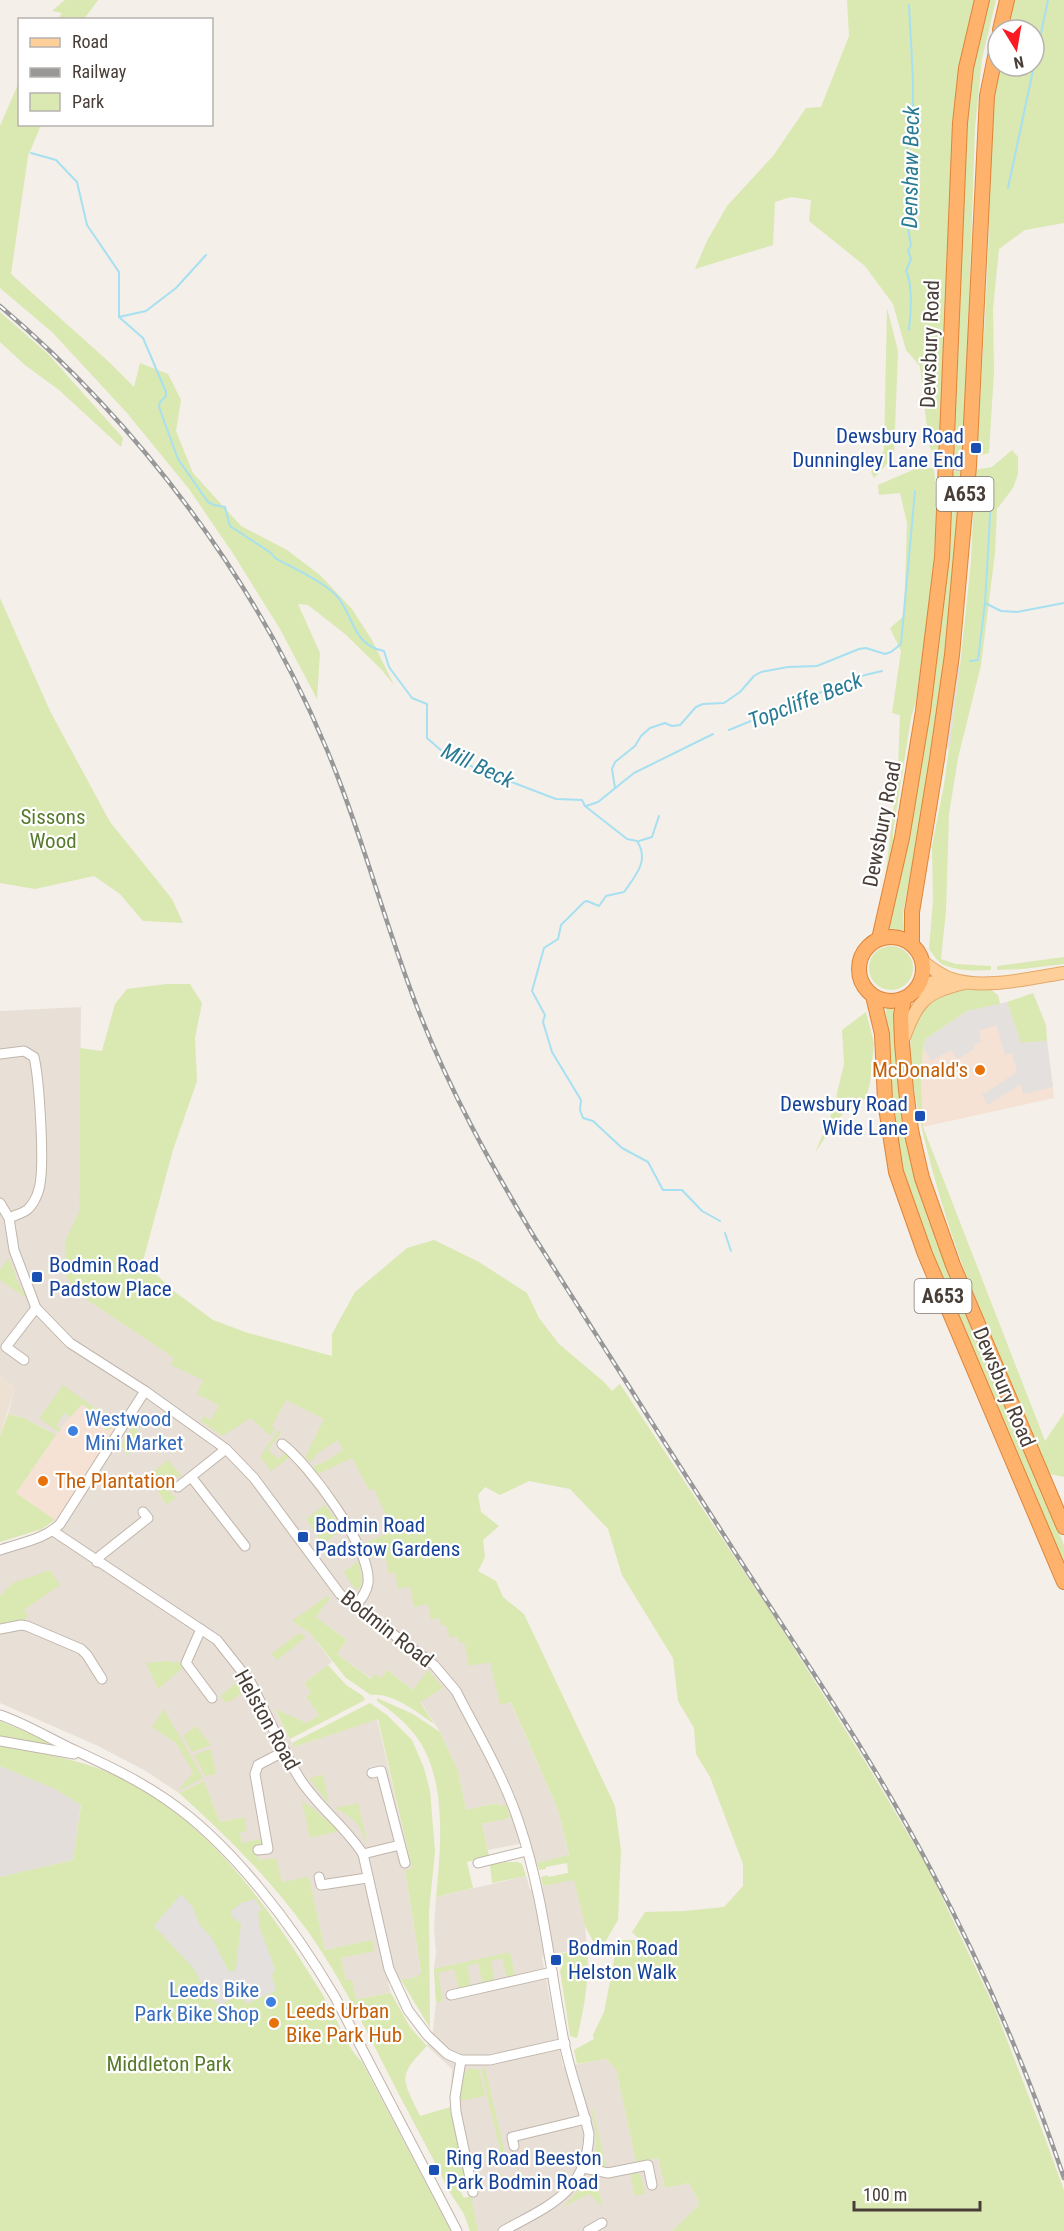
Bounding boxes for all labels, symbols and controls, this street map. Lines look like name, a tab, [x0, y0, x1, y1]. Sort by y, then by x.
legend	[18, 18, 213, 126]
north arrow	[986, 18, 1046, 78]
text: Road	[72, 31, 108, 52]
text: N	[1012, 52, 1025, 72]
text: Railway	[72, 61, 127, 82]
text: Park	[72, 91, 104, 112]
water label: Denshaw Beck	[897, 105, 924, 229]
street label: Dewsbury Road	[916, 280, 944, 408]
place label: Dewsbury Road Dunningley Lane End	[792, 424, 964, 472]
marker: Dewsbury Road Dunningley Lane End	[969, 441, 983, 455]
road number: A653	[936, 477, 994, 511]
water label: Topcliffe Beck	[745, 667, 866, 734]
water label: Mill Beck	[438, 738, 518, 793]
street label: Dewsbury Road	[858, 759, 906, 889]
park label: Sissons Wood	[20, 805, 86, 853]
place label: McDonald's	[872, 1058, 968, 1082]
marker: McDonald's	[973, 1063, 987, 1077]
place label: Dewsbury Road Wide Lane	[780, 1092, 908, 1140]
marker: Dewsbury Road Wide Lane	[913, 1109, 927, 1123]
place label: Bodmin Road Padstow Place	[49, 1253, 172, 1301]
marker: Bodmin Road Padstow Place	[30, 1270, 44, 1284]
road number: A653	[914, 1279, 972, 1313]
street label: Dewsbury Road	[968, 1323, 1040, 1451]
place label: Westwood Mini Market	[85, 1407, 183, 1455]
marker: Westwood Mini Market	[66, 1424, 80, 1438]
place label: The Plantation	[55, 1469, 175, 1493]
marker: The Plantation	[36, 1474, 50, 1488]
place label: Bodmin Road Padstow Gardens	[315, 1513, 460, 1561]
marker: Bodmin Road Padstow Gardens	[296, 1530, 310, 1544]
street label: Bodmin Road	[336, 1586, 438, 1672]
street label: Helston Road	[230, 1666, 304, 1774]
place label: Bodmin Road Helston Walk	[568, 1936, 678, 1984]
marker: Bodmin Road Helston Walk	[549, 1953, 563, 1967]
place label: Leeds Bike Park Bike Shop	[135, 1978, 259, 2026]
marker: Leeds Bike Park Bike Shop	[264, 1995, 278, 2009]
place label: Leeds Urban Bike Park Hub	[286, 1999, 402, 2047]
marker: Leeds Urban Bike Park Hub	[267, 2016, 281, 2030]
park label: Middleton Park	[106, 2052, 232, 2076]
place label: Ring Road Beeston Park Bodmin Road	[446, 2146, 602, 2194]
marker: Ring Road Beeston Park Bodmin Road	[427, 2163, 441, 2177]
scale bar	[854, 2174, 980, 2212]
text: 100 m	[863, 2184, 907, 2205]

